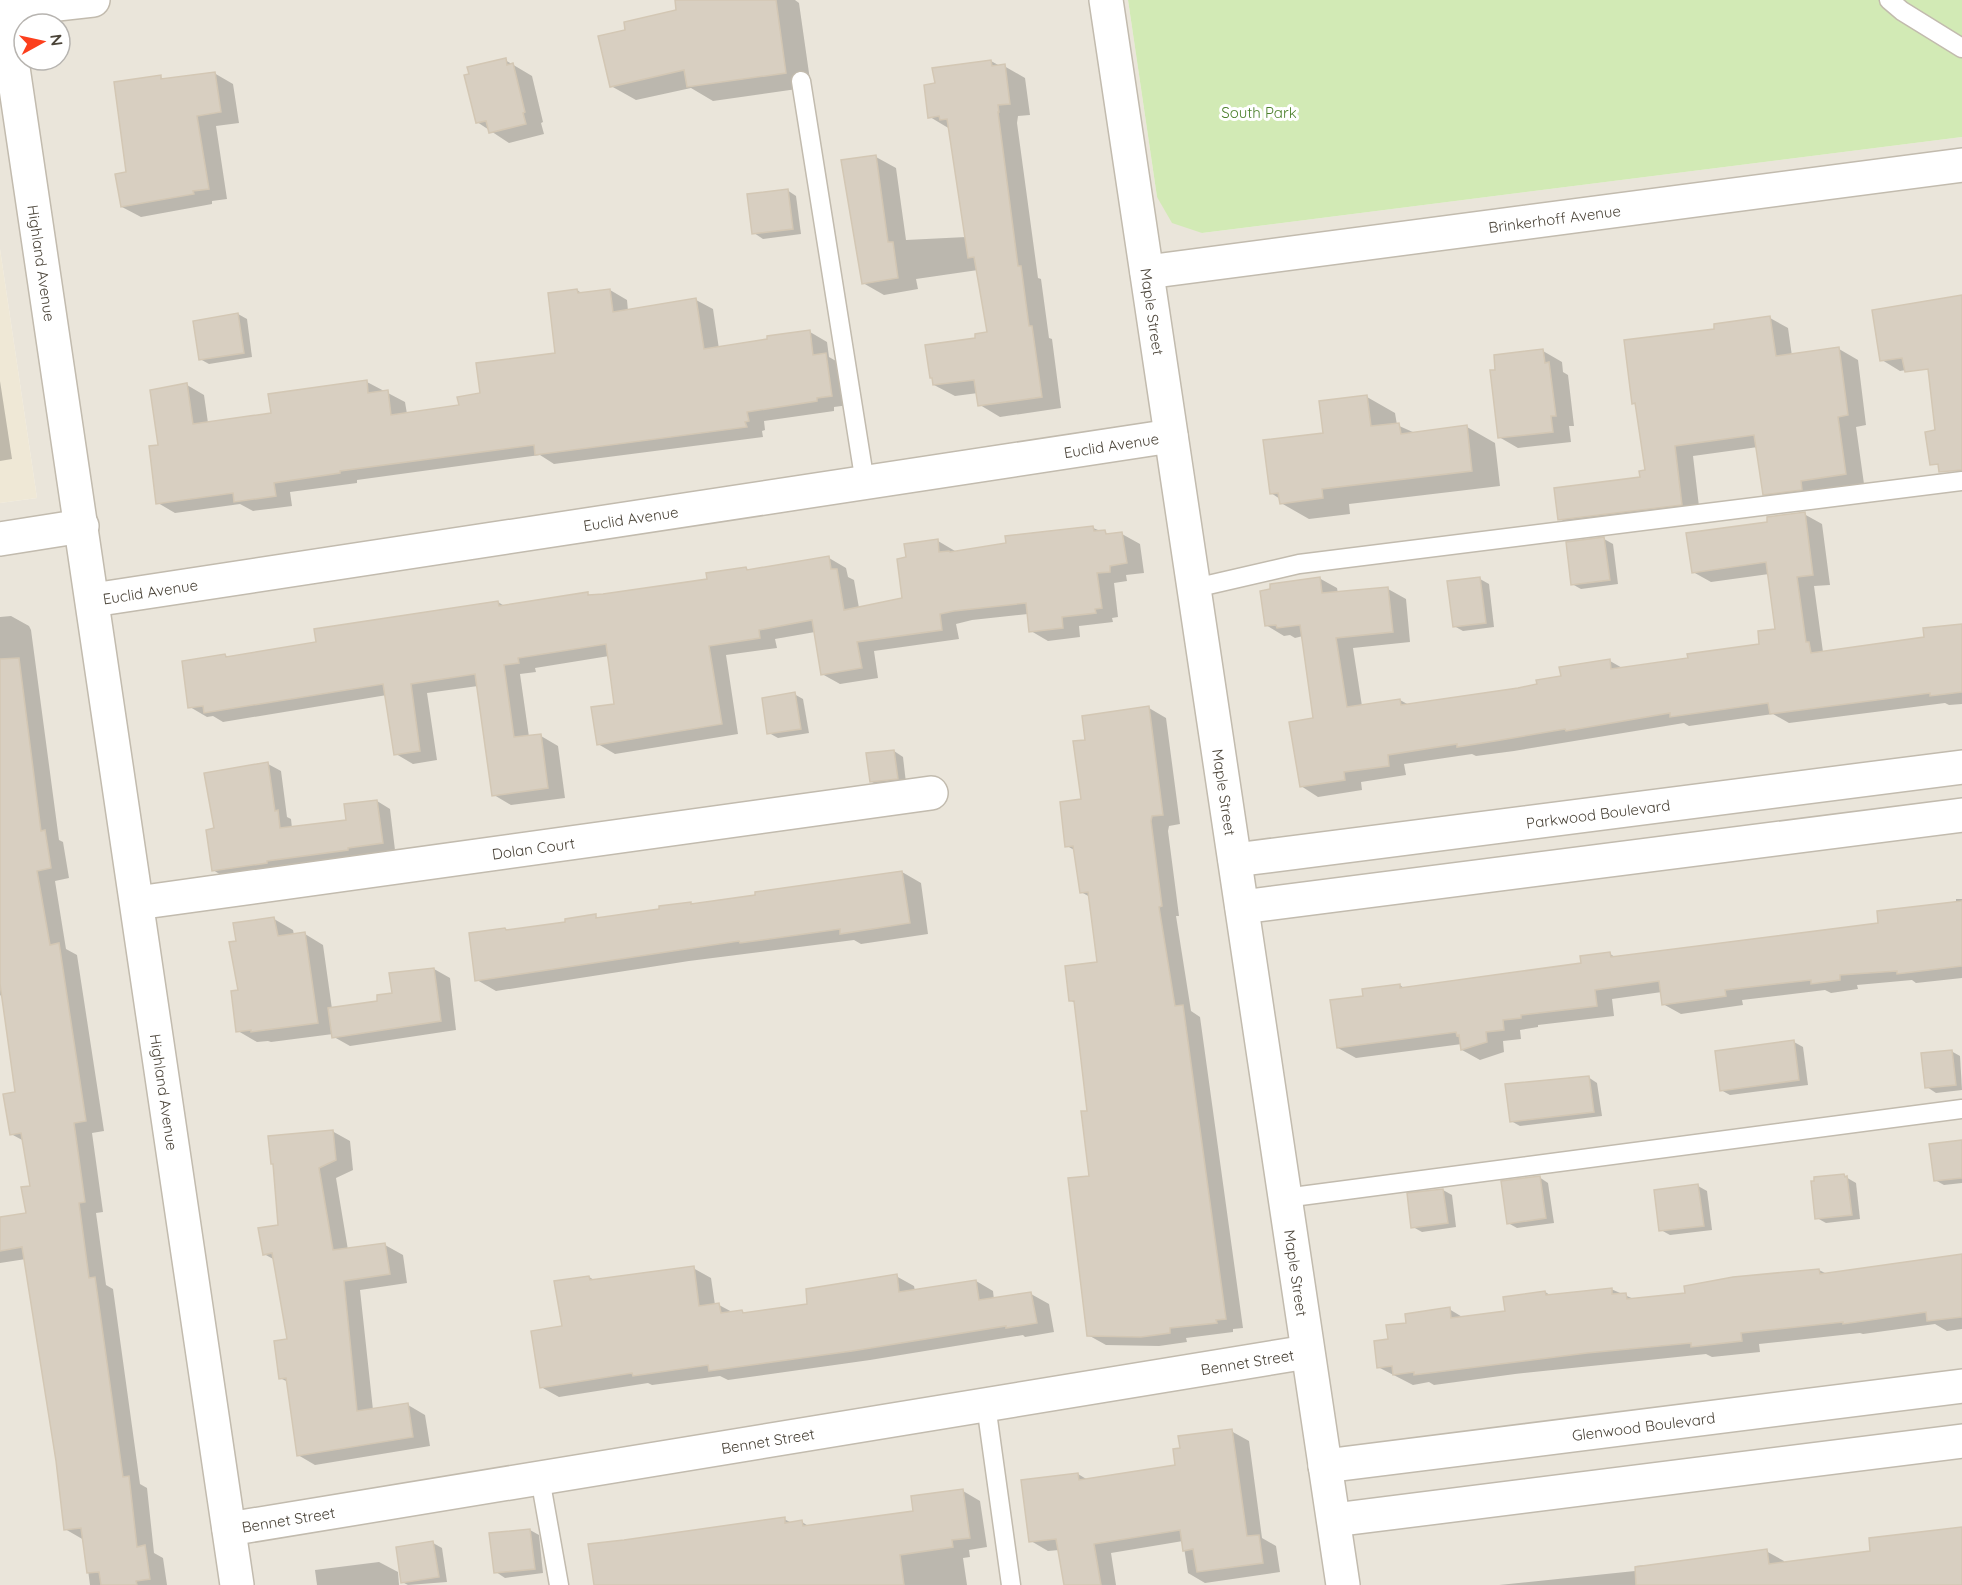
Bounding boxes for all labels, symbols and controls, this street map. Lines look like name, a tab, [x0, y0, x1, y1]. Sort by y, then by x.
north arrow	[12, 12, 72, 72]
text: N	[46, 33, 68, 47]
park label: South Park	[1221, 103, 1297, 122]
street label: Brinkerhoff Avenue	[1487, 200, 1622, 237]
street label: Highland Avenue	[24, 204, 60, 323]
street label: Maple Street	[1137, 267, 1168, 356]
street label: Euclid Avenue	[1062, 428, 1160, 462]
street label: Euclid Avenue	[582, 502, 680, 535]
street label: Euclid Avenue	[101, 575, 199, 608]
street label: Maple Street	[1209, 747, 1240, 837]
street label: Parkwood Boulevard	[1525, 795, 1671, 832]
street label: Dolan Court	[491, 833, 576, 863]
street label: Highland Avenue	[146, 1033, 182, 1152]
street label: Maple Street	[1280, 1228, 1312, 1318]
street label: Bennet Street	[1199, 1345, 1295, 1379]
street label: Glenwood Boulevard	[1571, 1408, 1716, 1444]
street label: Bennet Street	[720, 1424, 816, 1458]
street label: Bennet Street	[240, 1502, 336, 1536]

